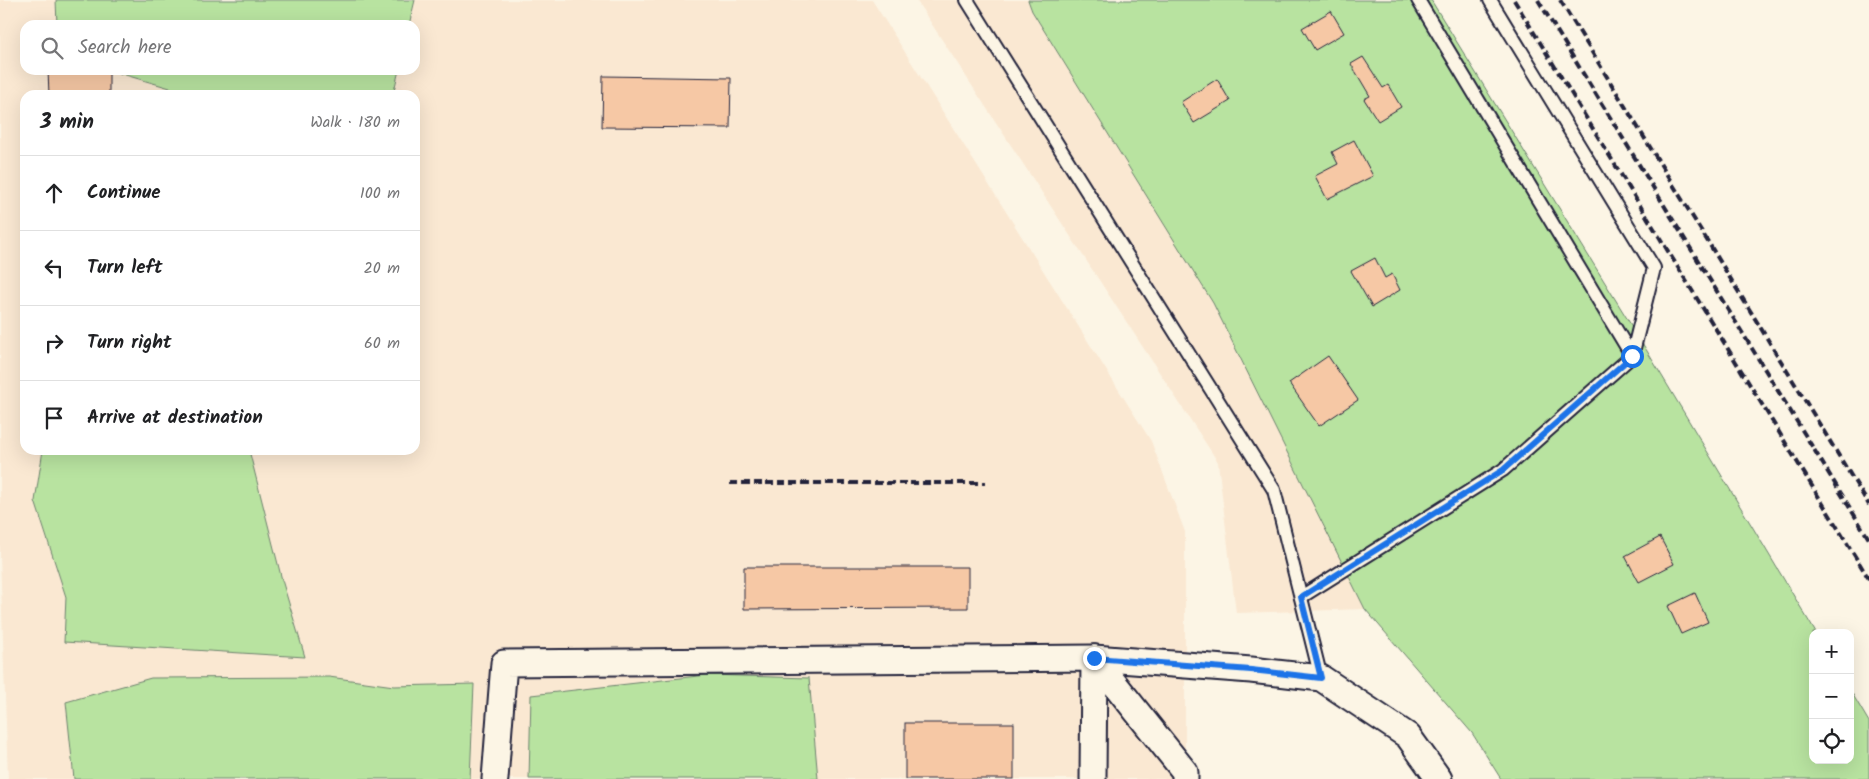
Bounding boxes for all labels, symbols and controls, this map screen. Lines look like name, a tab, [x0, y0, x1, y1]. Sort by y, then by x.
search box	[20, 20, 420, 75]
text: Search here	[78, 33, 172, 63]
icon: search	[38, 34, 66, 62]
text: 3 min	[40, 106, 94, 139]
text: Walk · 180 m	[310, 110, 400, 135]
text: Continue	[87, 178, 160, 208]
icon: ahead	[40, 179, 68, 207]
text: 100 m	[360, 181, 400, 206]
text: Turn left	[87, 253, 162, 283]
icon: left	[40, 254, 68, 282]
text: 20 m	[364, 256, 400, 281]
text: Turn right	[87, 328, 172, 358]
icon: right	[40, 329, 68, 357]
text: 60 m	[364, 331, 400, 356]
route start	[1621, 345, 1644, 368]
text: Arrive at destination	[87, 403, 263, 433]
icon: arrive	[40, 404, 68, 432]
map controls	[1809, 629, 1854, 764]
button: +	[1809, 629, 1854, 674]
route end	[1083, 647, 1106, 670]
button: −	[1809, 674, 1854, 719]
button: locate	[1809, 719, 1854, 764]

